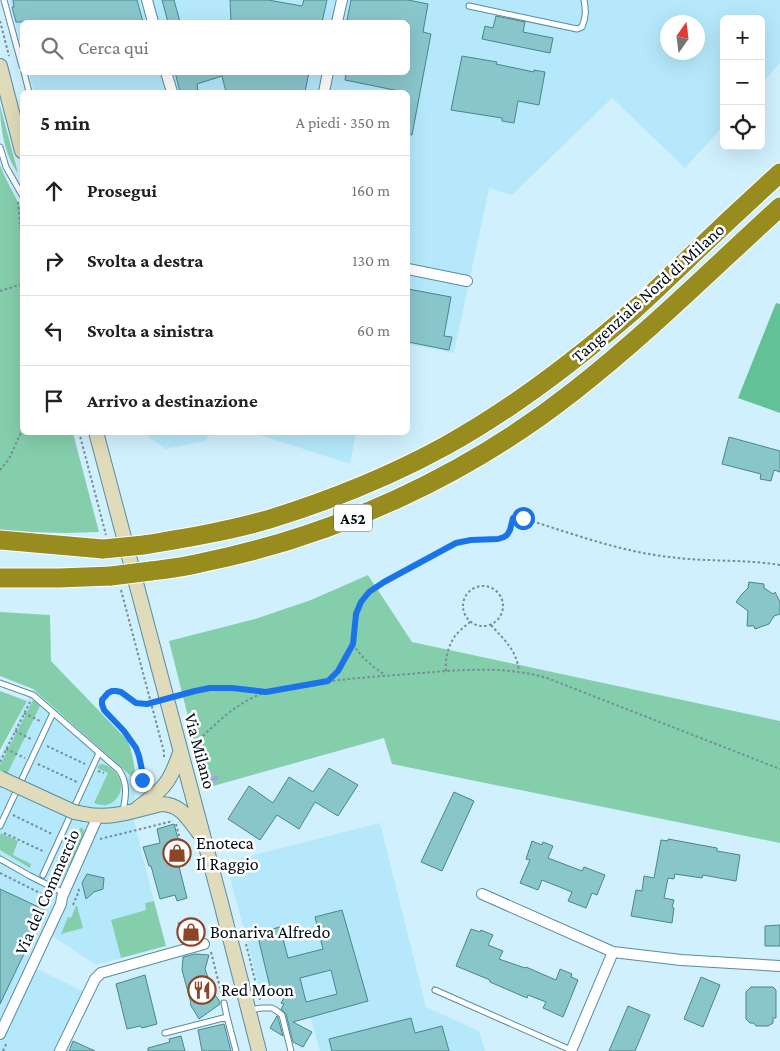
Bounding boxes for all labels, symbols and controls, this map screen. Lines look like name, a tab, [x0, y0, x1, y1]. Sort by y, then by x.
north arrow	[660, 15, 705, 60]
map controls	[720, 15, 765, 150]
button: +	[720, 15, 765, 60]
search box	[20, 20, 410, 75]
icon: search	[38, 34, 66, 62]
text: Cerca qui	[78, 37, 149, 58]
button: −	[720, 60, 765, 105]
button: locate	[720, 105, 765, 150]
text: 5 min	[40, 111, 90, 135]
text: A piedi · 350 m	[296, 114, 390, 131]
icon: ahead	[40, 177, 68, 205]
text: Prosegui	[87, 180, 157, 201]
text: 160 m	[352, 182, 390, 199]
street label: Tangenziale Nord di Milano	[568, 219, 728, 367]
icon: right	[40, 247, 68, 275]
text: Svolta a destra	[87, 250, 203, 271]
text: 130 m	[352, 252, 390, 269]
icon: left	[40, 317, 68, 345]
text: Svolta a sinistra	[87, 320, 214, 341]
text: 60 m	[357, 322, 390, 339]
icon: arrive	[40, 387, 68, 415]
text: Arrivo a destinazione	[87, 390, 258, 411]
road number: A52	[334, 504, 372, 532]
route start	[512, 507, 535, 530]
street label: Via Milano	[180, 711, 220, 791]
route end	[131, 769, 154, 792]
street label: Via del Commercio	[10, 826, 84, 958]
place label: Enoteca Il Raggio	[196, 833, 259, 874]
shop icon: Enoteca Il Raggio	[162, 838, 192, 868]
shop icon: Bonariva Alfredo	[176, 917, 206, 947]
place label: Bonariva Alfredo	[210, 922, 330, 942]
restaurant icon: Red Moon	[187, 975, 217, 1005]
place label: Red Moon	[221, 980, 294, 1000]

